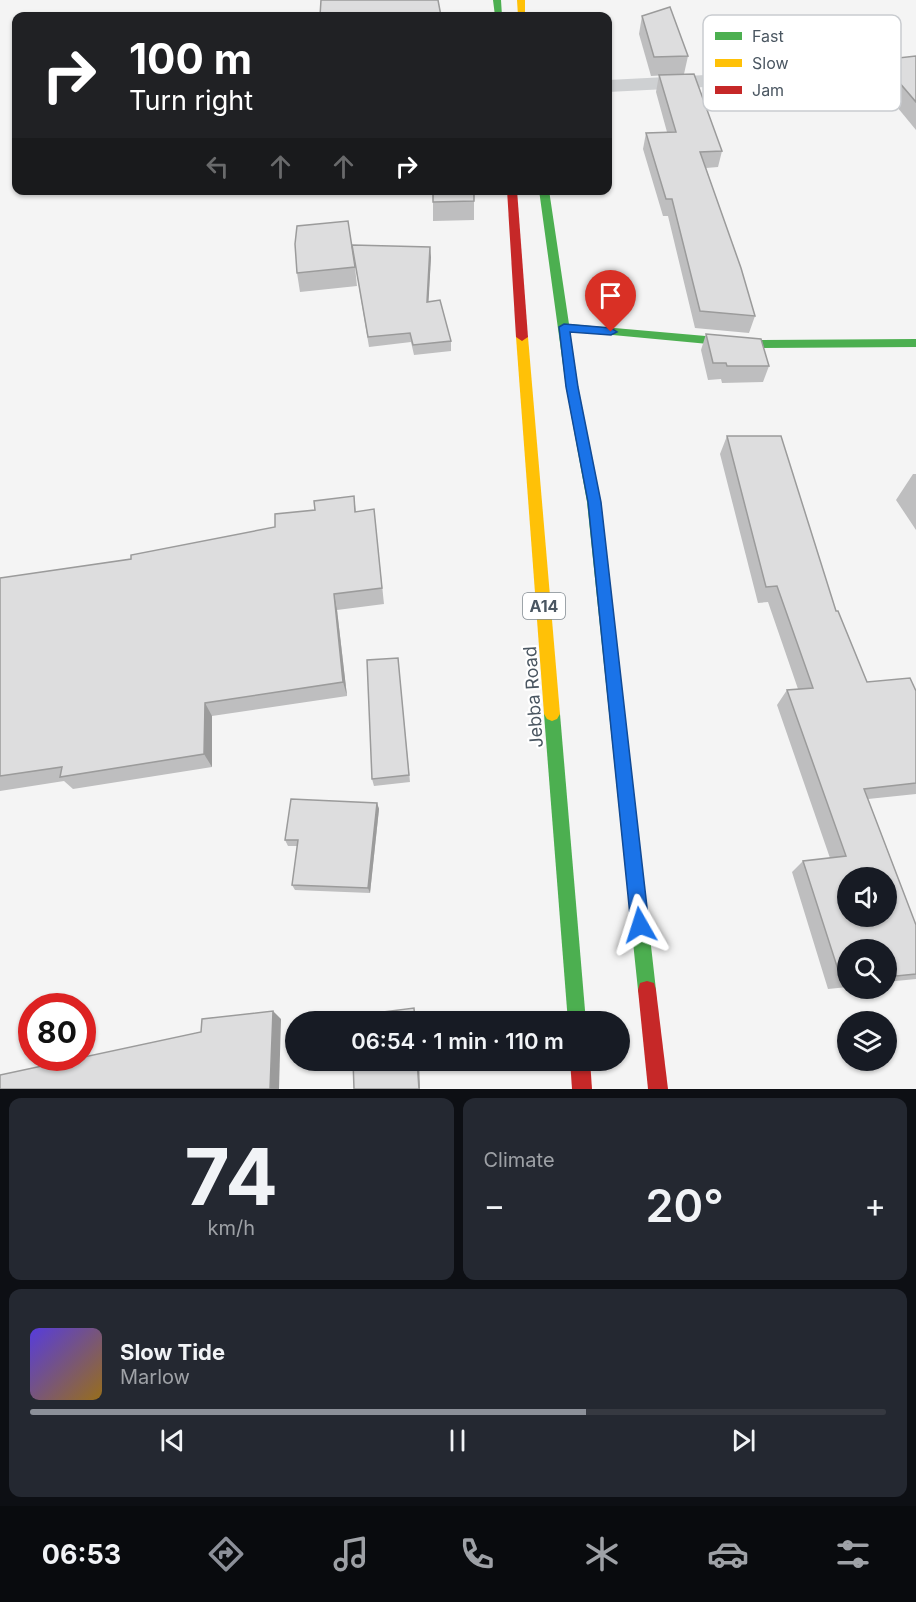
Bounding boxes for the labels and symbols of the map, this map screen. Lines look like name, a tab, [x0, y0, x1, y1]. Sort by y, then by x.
legend	[703, 15, 901, 111]
text: Fast	[752, 26, 784, 46]
text: Slow	[752, 53, 789, 73]
text: Jam	[752, 80, 784, 100]
pin	[585, 270, 636, 332]
road number: A14	[523, 593, 565, 619]
street label: Jebba Road	[519, 646, 547, 748]
position arrow	[608, 893, 672, 957]
speed limit sign: 80	[18, 993, 96, 1071]

